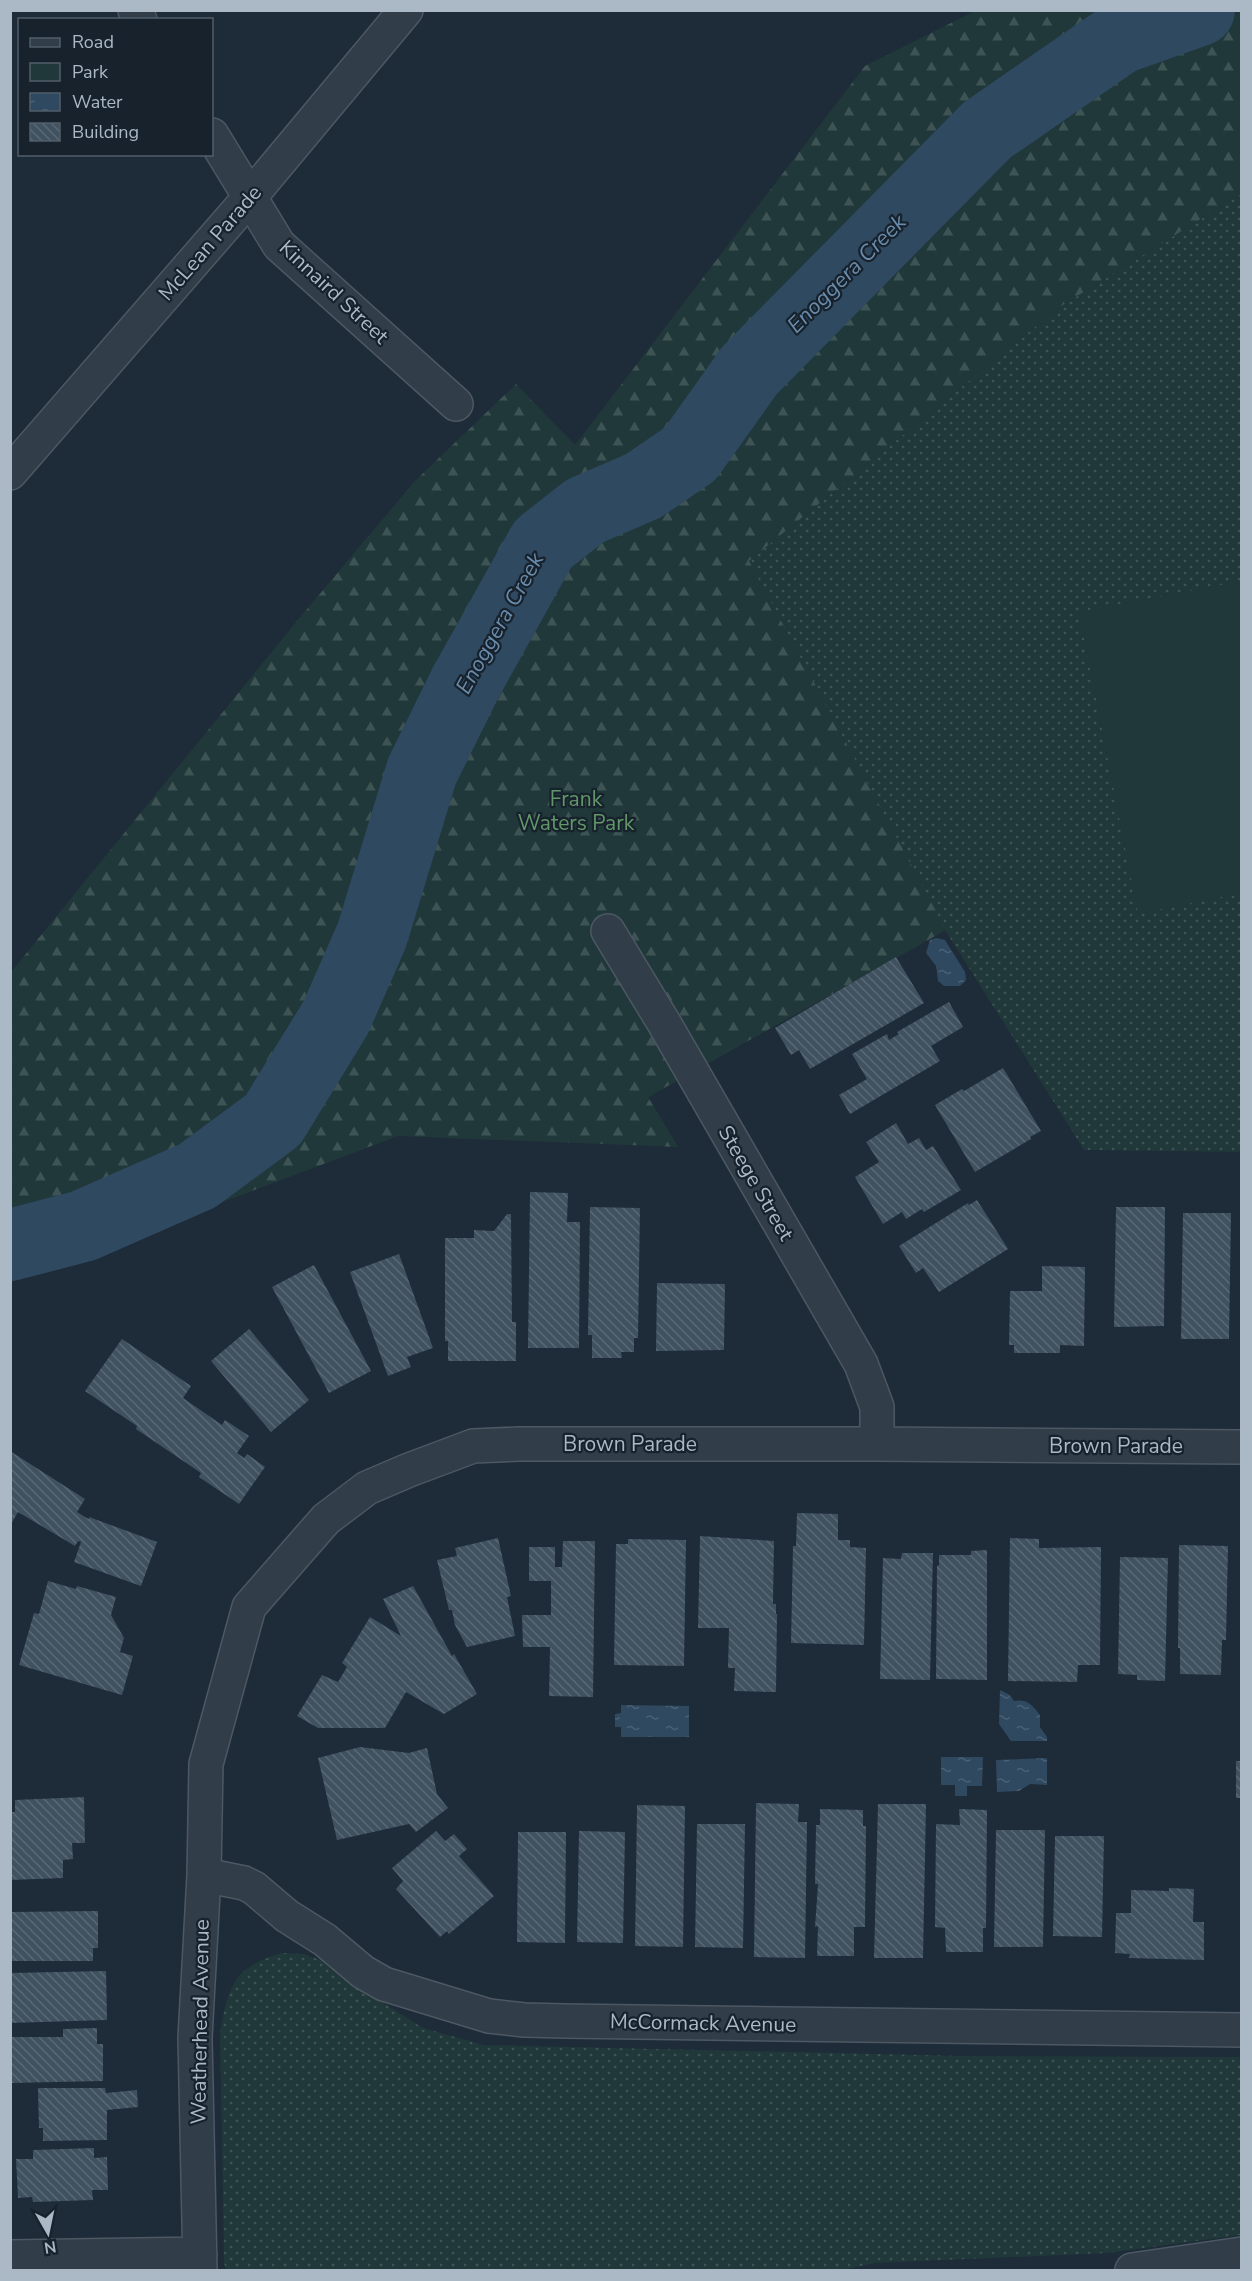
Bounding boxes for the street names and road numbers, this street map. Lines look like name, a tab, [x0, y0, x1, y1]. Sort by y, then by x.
street label: McLean Parade	[152, 179, 268, 307]
street label: Kinnaird Street	[273, 234, 395, 350]
street label: Steege Street	[712, 1120, 801, 1246]
street label: Brown Parade	[563, 1430, 697, 1458]
street label: Brown Parade	[1049, 1432, 1183, 1460]
street label: Weatherhead Avenue	[184, 1919, 216, 2125]
street label: McCormack Avenue	[610, 2007, 796, 2039]

